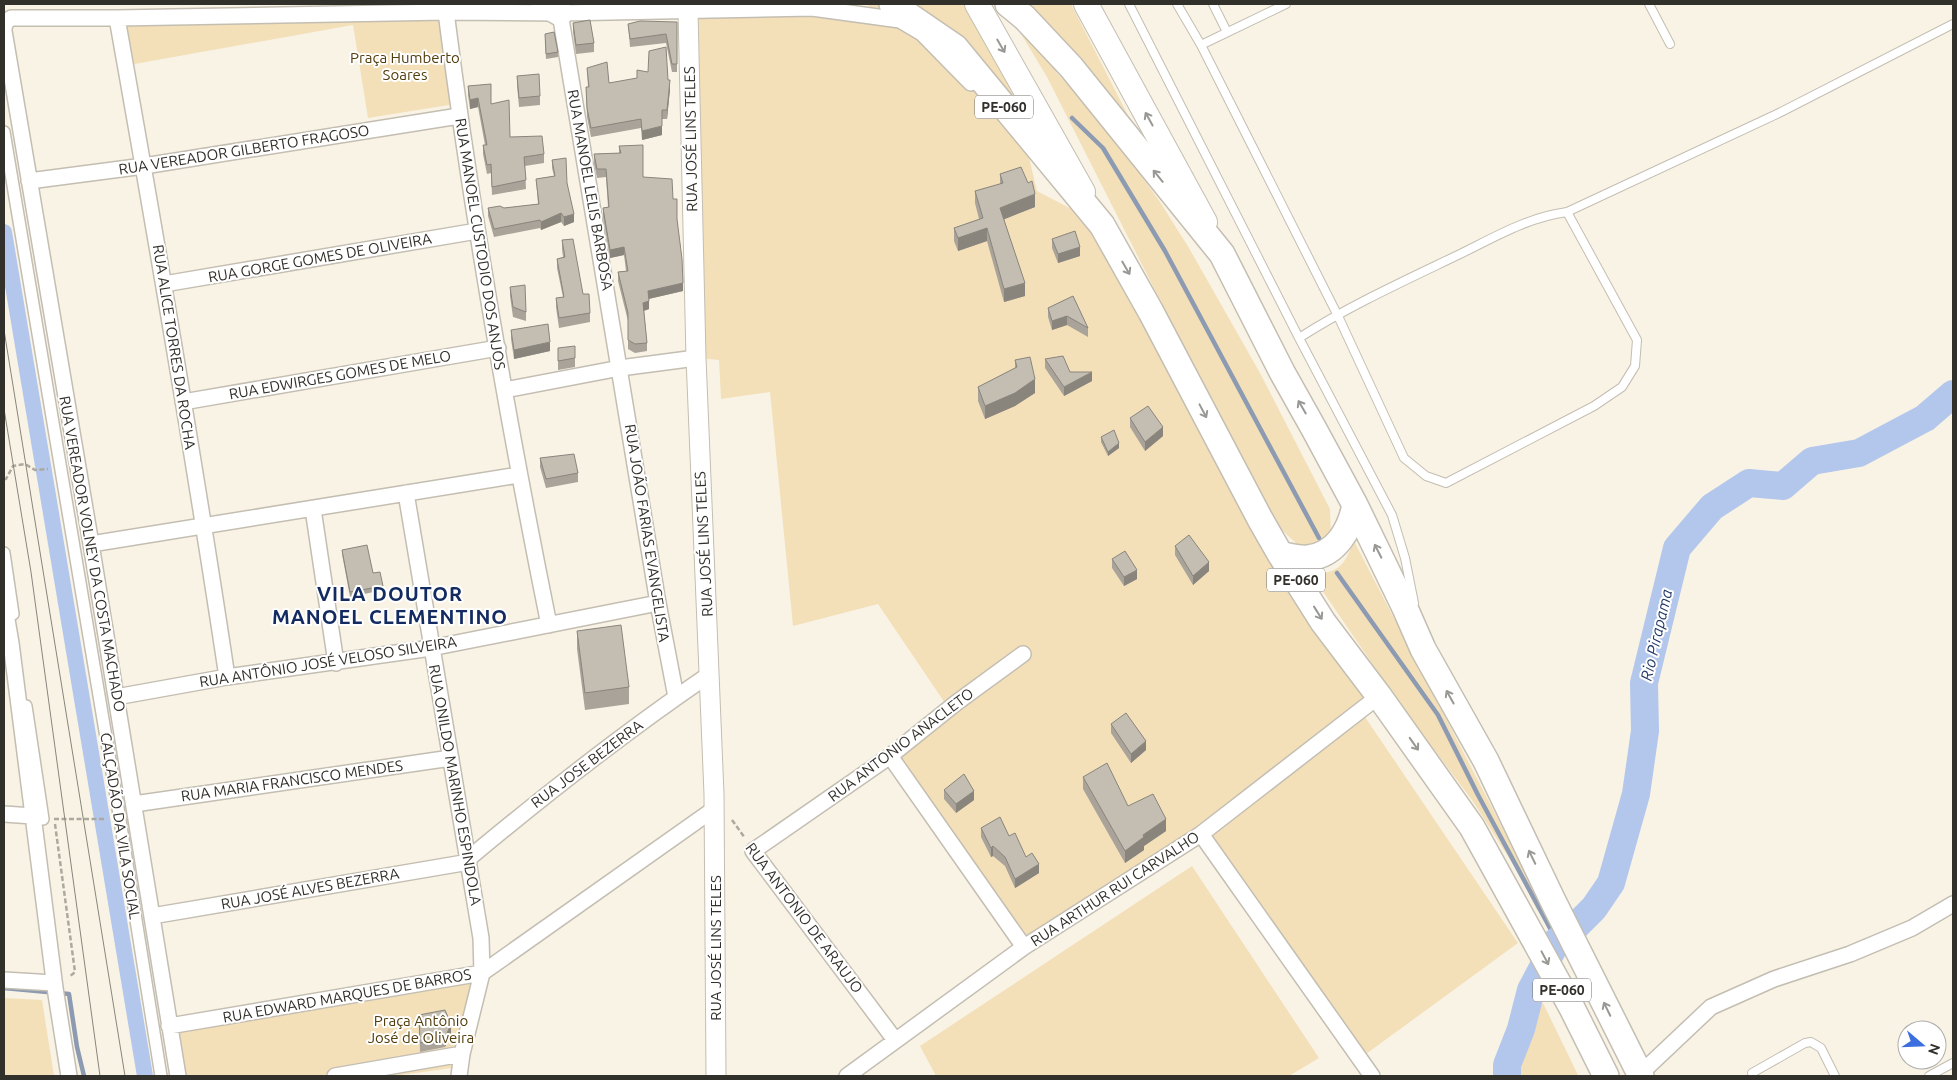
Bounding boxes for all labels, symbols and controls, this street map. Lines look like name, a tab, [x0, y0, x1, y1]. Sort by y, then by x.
one-way arrow	[996, 39, 1006, 54]
park label: Praça Humberto Soares	[350, 49, 460, 83]
street label: RUA JOSÉ LINS TELES	[681, 66, 700, 212]
street label: RUA MANOEL LELIS BARBOSA	[564, 88, 617, 292]
road number: PE-060	[975, 95, 1033, 118]
one-way arrow	[1144, 112, 1153, 127]
street label: RUA MANOEL CUSTODIO DOS ANJOS	[452, 117, 509, 371]
street label: RUA VEREADOR GILBERTO FRAGOSO	[117, 121, 371, 178]
one-way arrow	[1153, 169, 1164, 182]
street label: RUA GORGE GOMES DE OLIVEIRA	[207, 229, 433, 286]
street label: RUA ALICE TORRES DA ROCHA	[150, 243, 199, 451]
one-way arrow	[1122, 260, 1132, 274]
street label: RUA EDWIRGES GOMES DE MELO	[228, 347, 452, 402]
street label: RUA VEREADOR VOLNEY DA COSTA MACHADO	[56, 395, 129, 713]
one-way arrow	[1297, 401, 1307, 415]
one-way arrow	[1199, 403, 1208, 418]
street label: RUA JOÃO FARIAS EVANGELISTA	[622, 423, 673, 643]
street label: RUA JOSÉ LINS TELES	[691, 471, 716, 617]
one-way arrow	[1373, 544, 1382, 559]
road number: PE-060	[1267, 568, 1325, 592]
district label: VILA DOUTOR MANOEL CLEMENTINO	[272, 582, 508, 628]
water label: Rio Pirapama	[1637, 587, 1675, 682]
one-way arrow	[1313, 606, 1323, 620]
street label: RUA ANTÔNIO JOSÉ VELOSO SILVEIRA	[198, 633, 458, 690]
street label: RUA ONILDO MARINHO ESPINDOLA	[426, 663, 485, 907]
street label: RUA ANTONIO ANACLETO	[825, 684, 977, 805]
one-way arrow	[1444, 690, 1454, 704]
street label: RUA JOSE BEZERRA	[528, 716, 646, 811]
street label: CALÇADÃO DA VILA SOCIAL	[97, 731, 144, 921]
one-way arrow	[1408, 737, 1419, 750]
street label: RUA MARIA FRANCISCO MENDES	[180, 756, 404, 805]
street label: RUA ARTHUR RUI CARVALHO	[1027, 828, 1202, 949]
street label: RUA ANTONIO DE ARAUJO	[742, 839, 866, 996]
one-way arrow	[1527, 850, 1536, 865]
street label: RUA JOSÉ ALVES BEZERRA	[220, 864, 401, 913]
street label: RUA JOSÉ LINS TELES	[707, 875, 724, 1021]
one-way arrow	[1540, 950, 1550, 965]
street label: RUA EDWARD MARQUES DE BARROS	[221, 965, 473, 1026]
road number: PE-060	[1533, 978, 1591, 1002]
one-way arrow	[1602, 1002, 1611, 1017]
park label: Praça Antônio José de Oliveira	[368, 1012, 474, 1046]
north arrow	[1897, 1020, 1947, 1070]
text: N	[1925, 1042, 1944, 1057]

